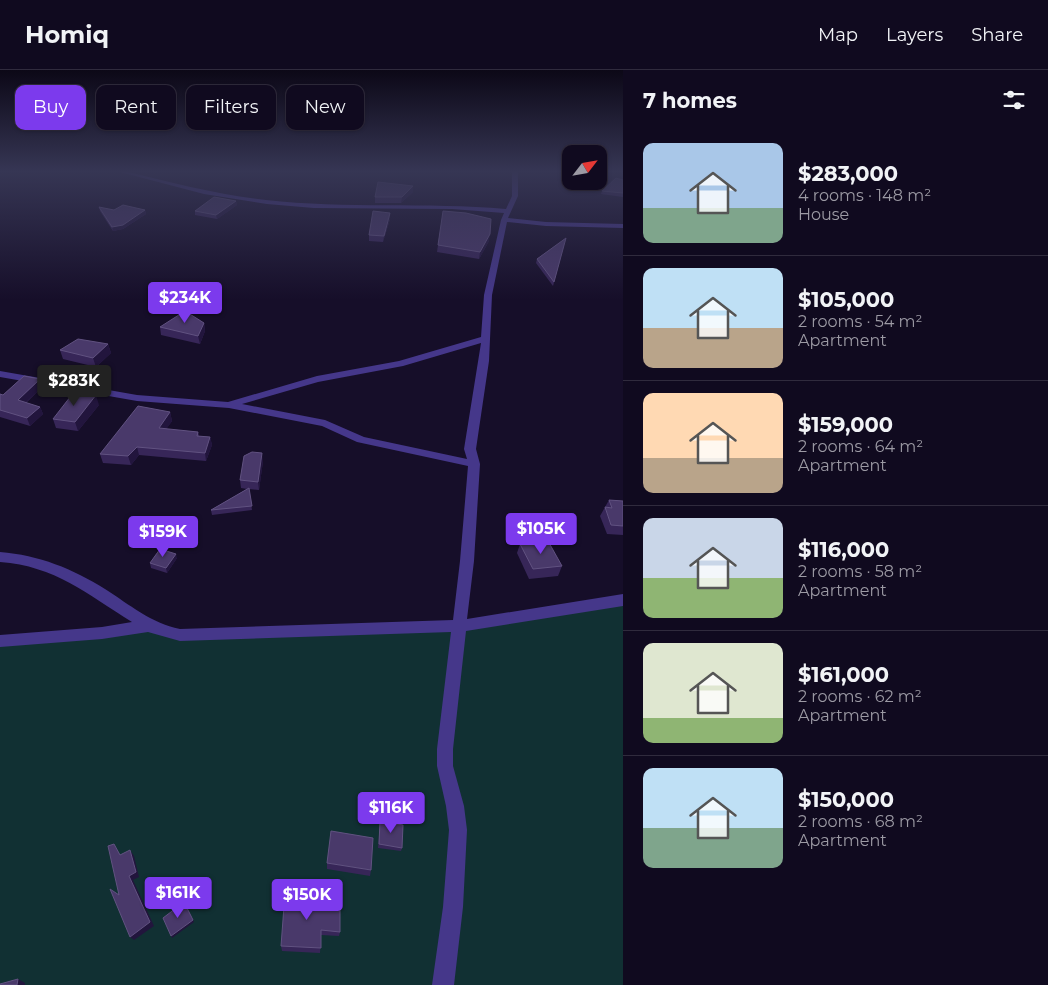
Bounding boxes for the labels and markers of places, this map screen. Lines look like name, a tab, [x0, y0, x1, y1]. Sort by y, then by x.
pin: $234K	[150, 282, 220, 324]
pin: $283K	[39, 364, 109, 407]
pin: $105K	[506, 512, 576, 555]
pin: $159K	[128, 516, 198, 558]
pin: $116K	[356, 792, 426, 834]
pin: $161K	[143, 876, 213, 919]
pin: $150K	[272, 878, 342, 921]

